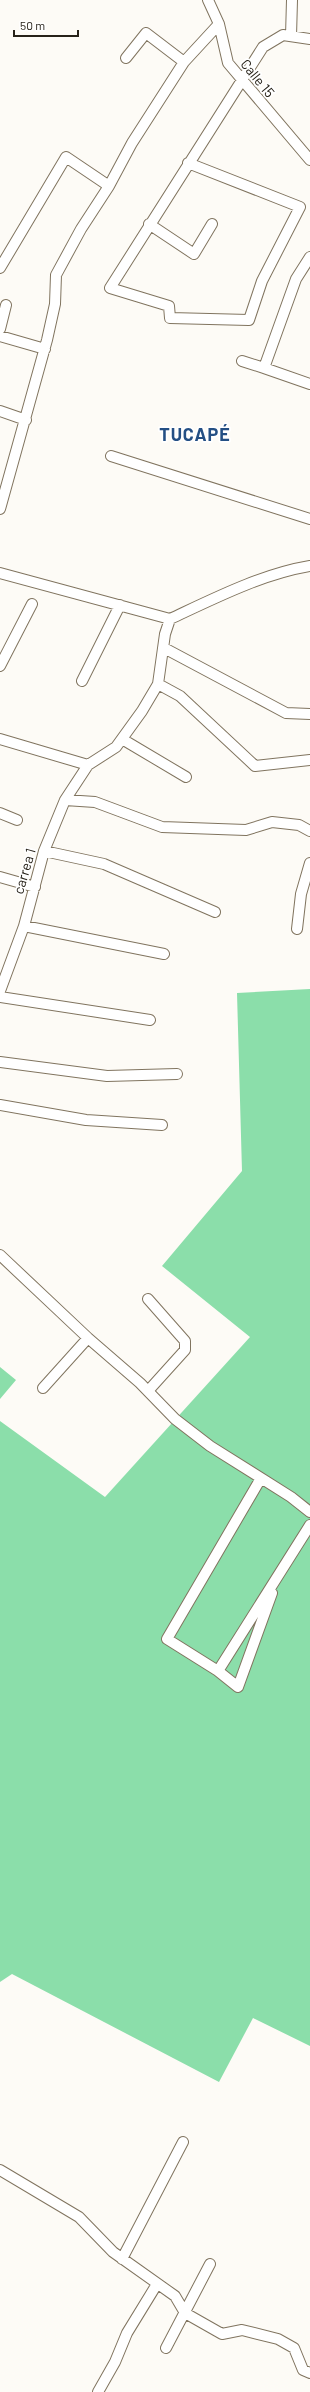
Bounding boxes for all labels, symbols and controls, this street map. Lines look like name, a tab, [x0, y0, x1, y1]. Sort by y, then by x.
scale bar	[14, 12, 78, 38]
text: 50 m	[20, 18, 45, 32]
street label: Calle 15	[237, 55, 279, 101]
district label: TUCAPÉ	[159, 423, 231, 445]
street label: carrea 1	[9, 846, 39, 896]

